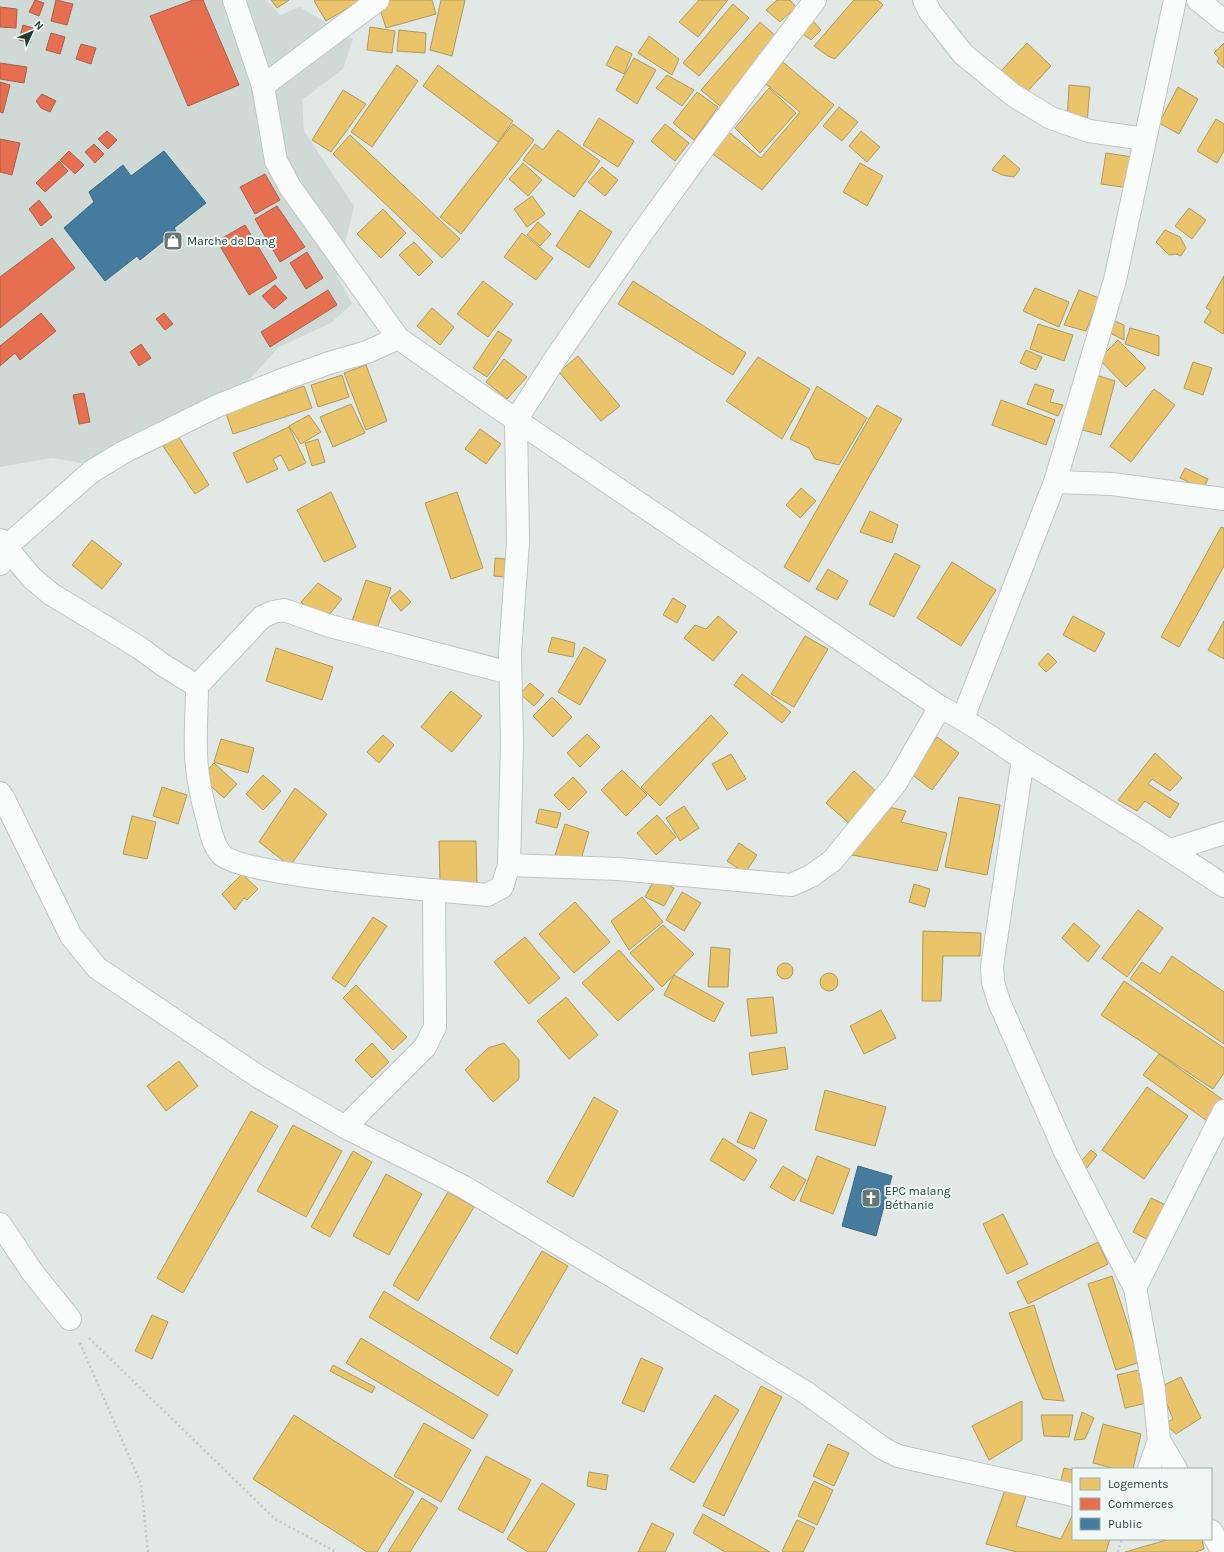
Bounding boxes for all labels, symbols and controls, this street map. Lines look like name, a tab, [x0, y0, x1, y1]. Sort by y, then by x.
north arrow	[12, 12, 52, 52]
text: N	[31, 18, 46, 33]
shop icon: Marche de Dang	[162, 230, 184, 252]
place label: Marche de Dang	[187, 234, 275, 248]
place label: EPC malang Béthanie	[885, 1184, 951, 1212]
church icon: EPC malang Béthanie	[860, 1187, 882, 1209]
legend	[1072, 1468, 1212, 1540]
text: Logements	[1108, 1477, 1169, 1491]
text: Commerces	[1108, 1497, 1174, 1511]
text: Public	[1108, 1517, 1142, 1531]

